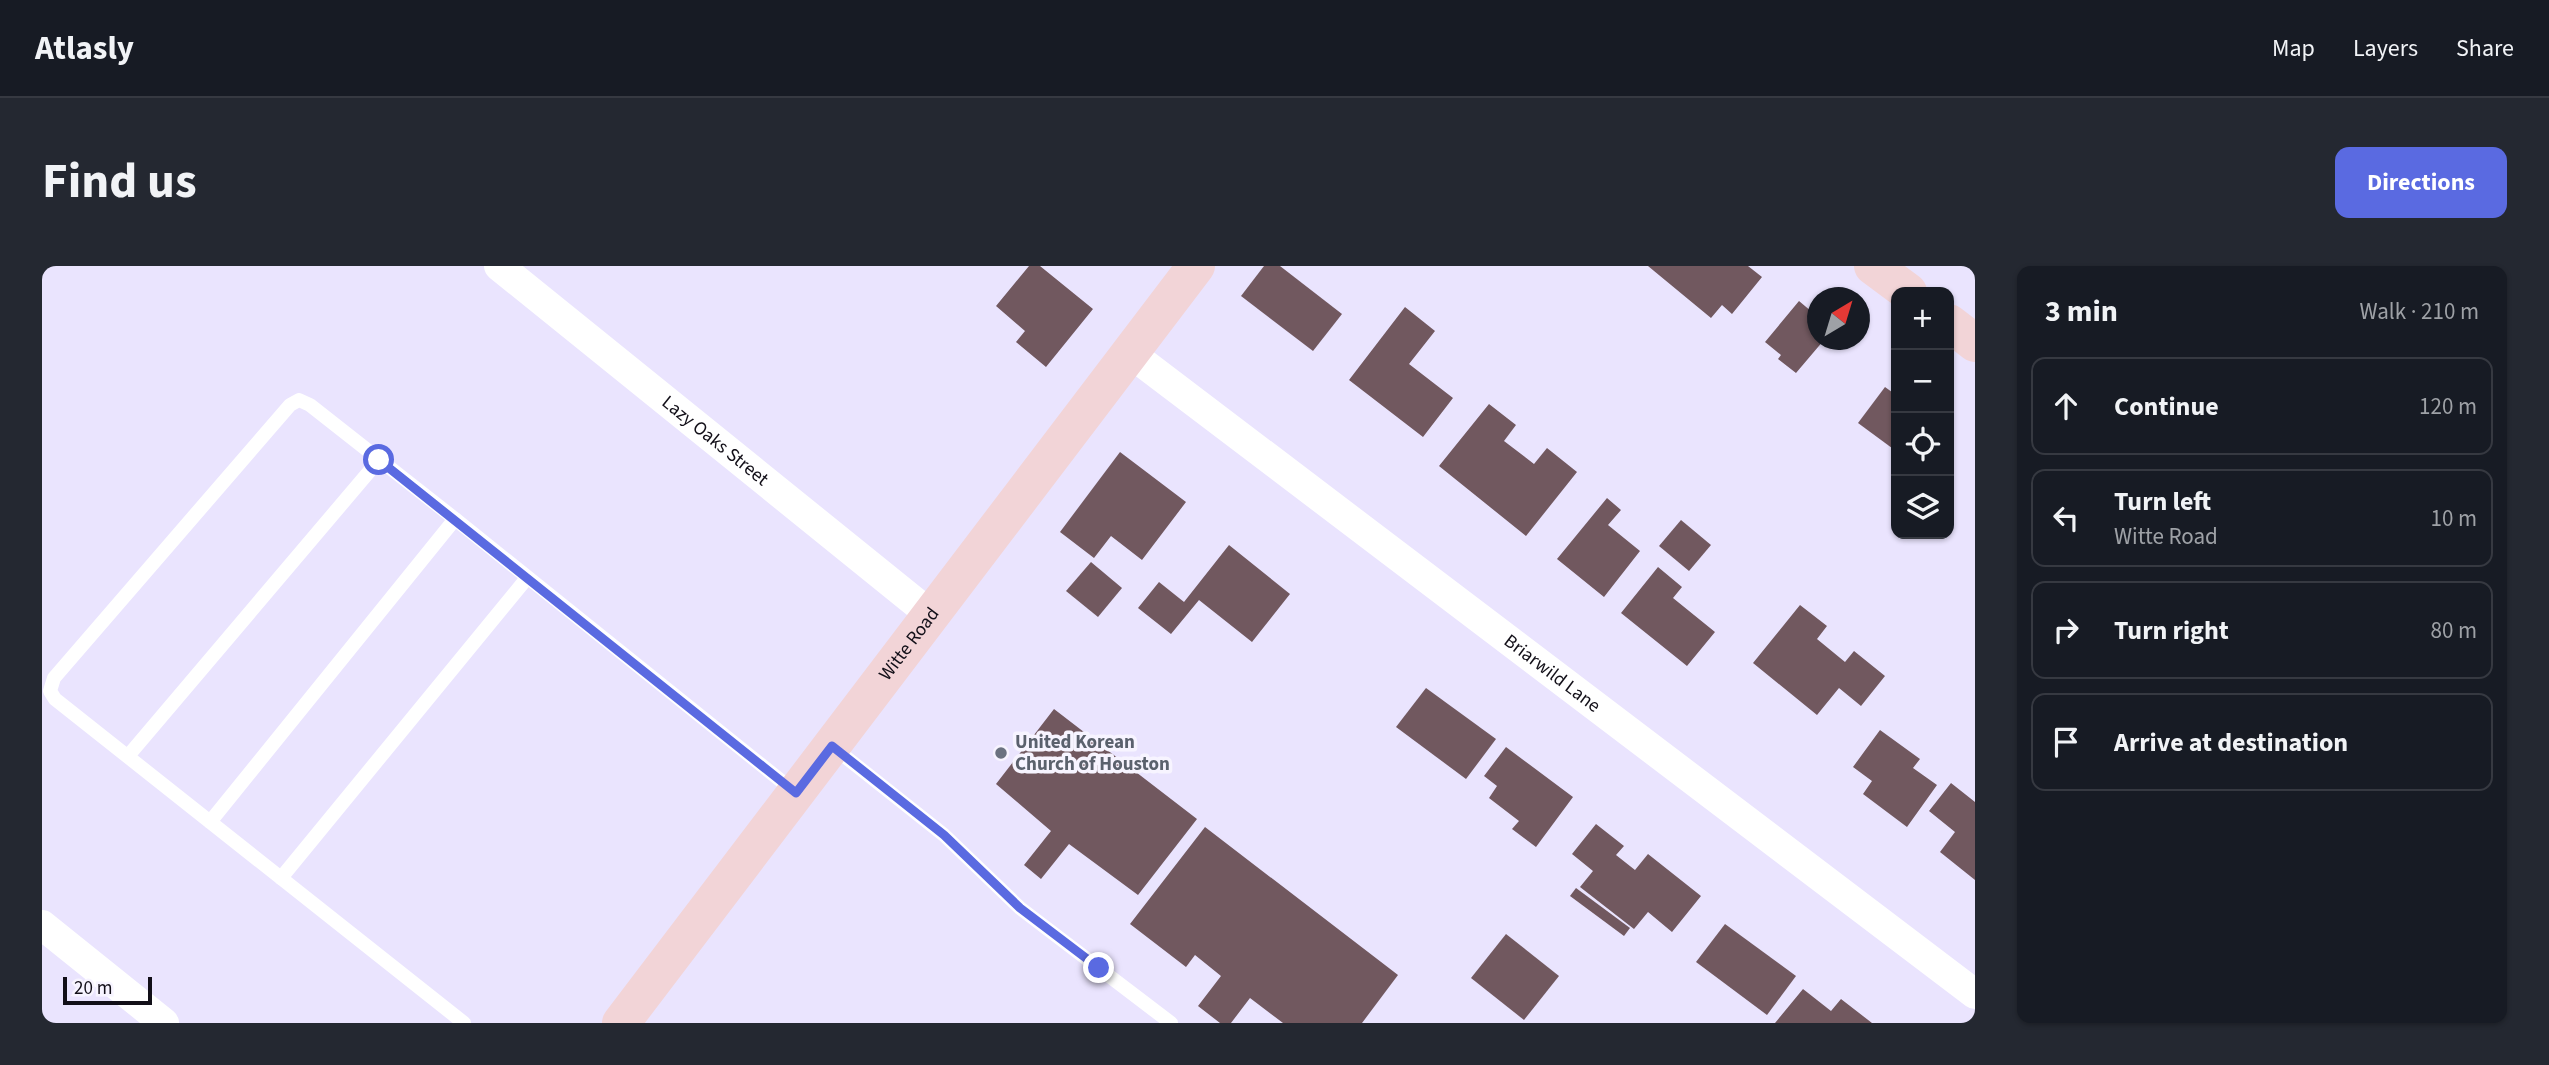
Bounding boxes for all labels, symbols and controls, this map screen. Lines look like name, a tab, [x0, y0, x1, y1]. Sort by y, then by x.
text: Atlasly	[35, 25, 134, 72]
text: Map	[2272, 31, 2315, 66]
text: Layers	[2353, 31, 2418, 66]
text: Share	[2456, 31, 2514, 66]
text: Find us	[42, 147, 197, 217]
button: Directions	[2335, 147, 2507, 218]
north arrow	[1807, 287, 1870, 350]
map controls	[1891, 287, 1954, 539]
button: +	[1891, 287, 1954, 350]
text: 3 min	[2045, 290, 2118, 333]
text: Walk · 210 m	[2360, 295, 2479, 328]
button: −	[1891, 350, 1954, 413]
icon: ahead	[2047, 387, 2085, 425]
text: Continue	[2114, 388, 2219, 425]
street label: Lazy Oaks Street	[656, 389, 775, 493]
text: 120 m	[2419, 390, 2477, 423]
button: locate	[1891, 413, 1954, 476]
route start	[363, 444, 394, 475]
button: layers	[1891, 476, 1954, 539]
text: Turn left	[2114, 483, 2211, 520]
icon: left	[2047, 499, 2085, 537]
text: 10 m	[2430, 502, 2477, 535]
text: Witte Road	[2114, 520, 2218, 553]
street label: Witte Road	[872, 602, 946, 686]
icon: right	[2047, 611, 2085, 649]
text: Turn right	[2114, 612, 2229, 649]
text: 80 m	[2430, 614, 2477, 647]
street label: Briarwild Lane	[1498, 628, 1606, 719]
icon: arrive	[2047, 723, 2085, 761]
text: Arrive at destination	[2114, 724, 2348, 761]
place label: United Korean Church of Houston	[1015, 729, 1170, 778]
marker: United Korean Church of Houston	[993, 745, 1009, 761]
route end	[1083, 952, 1114, 983]
scale bar	[63, 974, 152, 1006]
text: 20 m	[74, 975, 112, 1002]

